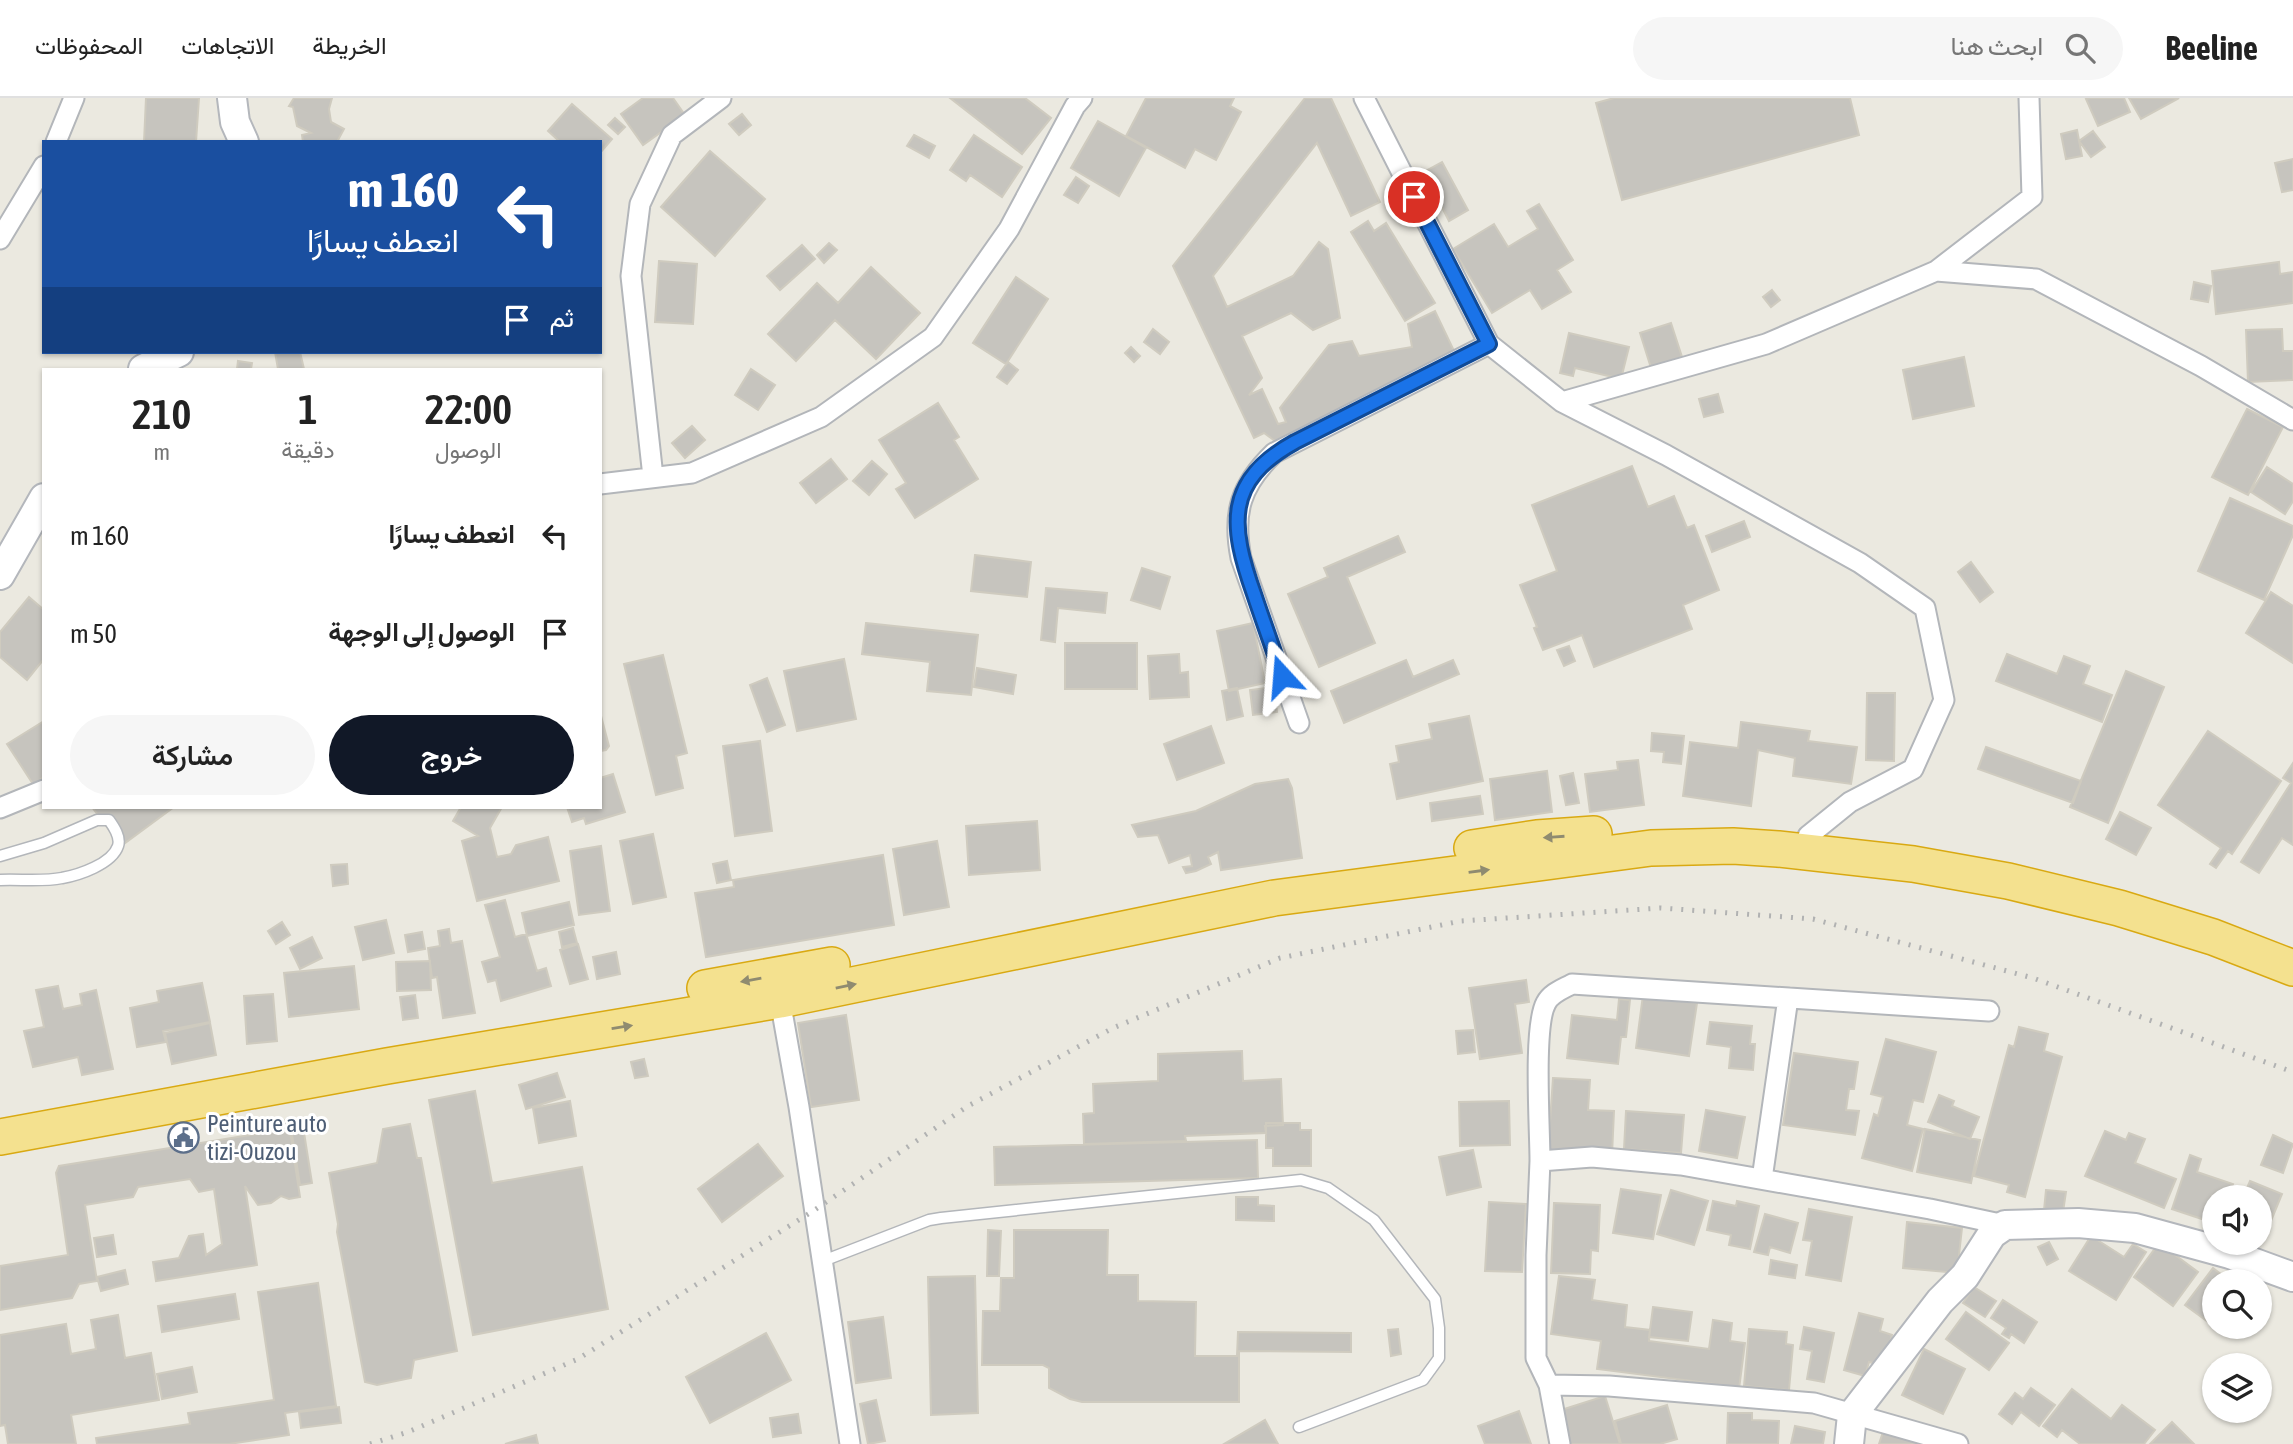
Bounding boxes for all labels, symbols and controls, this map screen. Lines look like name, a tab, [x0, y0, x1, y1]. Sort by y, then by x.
search box	[1633, 17, 2123, 80]
icon: search	[2061, 29, 2099, 67]
text: Beeline	[2165, 29, 2258, 67]
text: ابحث هنا	[1950, 31, 2043, 61]
text: المحفوظات	[35, 32, 143, 59]
text: الاتجاهات	[181, 32, 274, 59]
text: الخريطة	[312, 32, 387, 59]
text: 160 m	[348, 161, 459, 217]
pin	[1384, 167, 1444, 227]
icon: left	[483, 168, 574, 259]
icon: arrive	[1395, 178, 1433, 216]
text: انعطف يسارًا	[307, 222, 459, 259]
icon: arrive	[498, 301, 536, 339]
text: ثم	[550, 303, 574, 333]
text: 1	[298, 385, 318, 433]
text: 22:00	[425, 385, 512, 433]
text: 210	[132, 390, 191, 438]
text: دقيقة	[281, 437, 335, 463]
text: الوصول	[435, 437, 501, 463]
text: m	[153, 439, 170, 465]
icon: left	[536, 517, 574, 555]
text: انعطف يسارًا	[388, 519, 515, 549]
text: 160 m	[70, 521, 129, 551]
icon: arrive	[536, 615, 574, 653]
text: الوصول إلى الوجهة	[328, 617, 515, 647]
text: 50 m	[70, 619, 117, 649]
position arrow	[1245, 639, 1319, 713]
button: مشاركة	[70, 715, 315, 795]
button: خروج	[329, 715, 574, 795]
one-way arrow	[1542, 831, 1564, 842]
one-way arrow	[1468, 865, 1490, 876]
one-way arrow	[740, 975, 762, 986]
one-way arrow	[835, 981, 857, 992]
one-way arrow	[611, 1021, 633, 1032]
place label: Peinture auto tizi-Ouzou	[207, 1110, 327, 1165]
public building icon: Peinture auto tizi-Ouzou	[167, 1120, 201, 1154]
map controls	[2202, 1185, 2272, 1423]
button: sound	[2202, 1185, 2272, 1255]
button: search	[2202, 1269, 2272, 1339]
button: layers	[2202, 1353, 2272, 1423]

